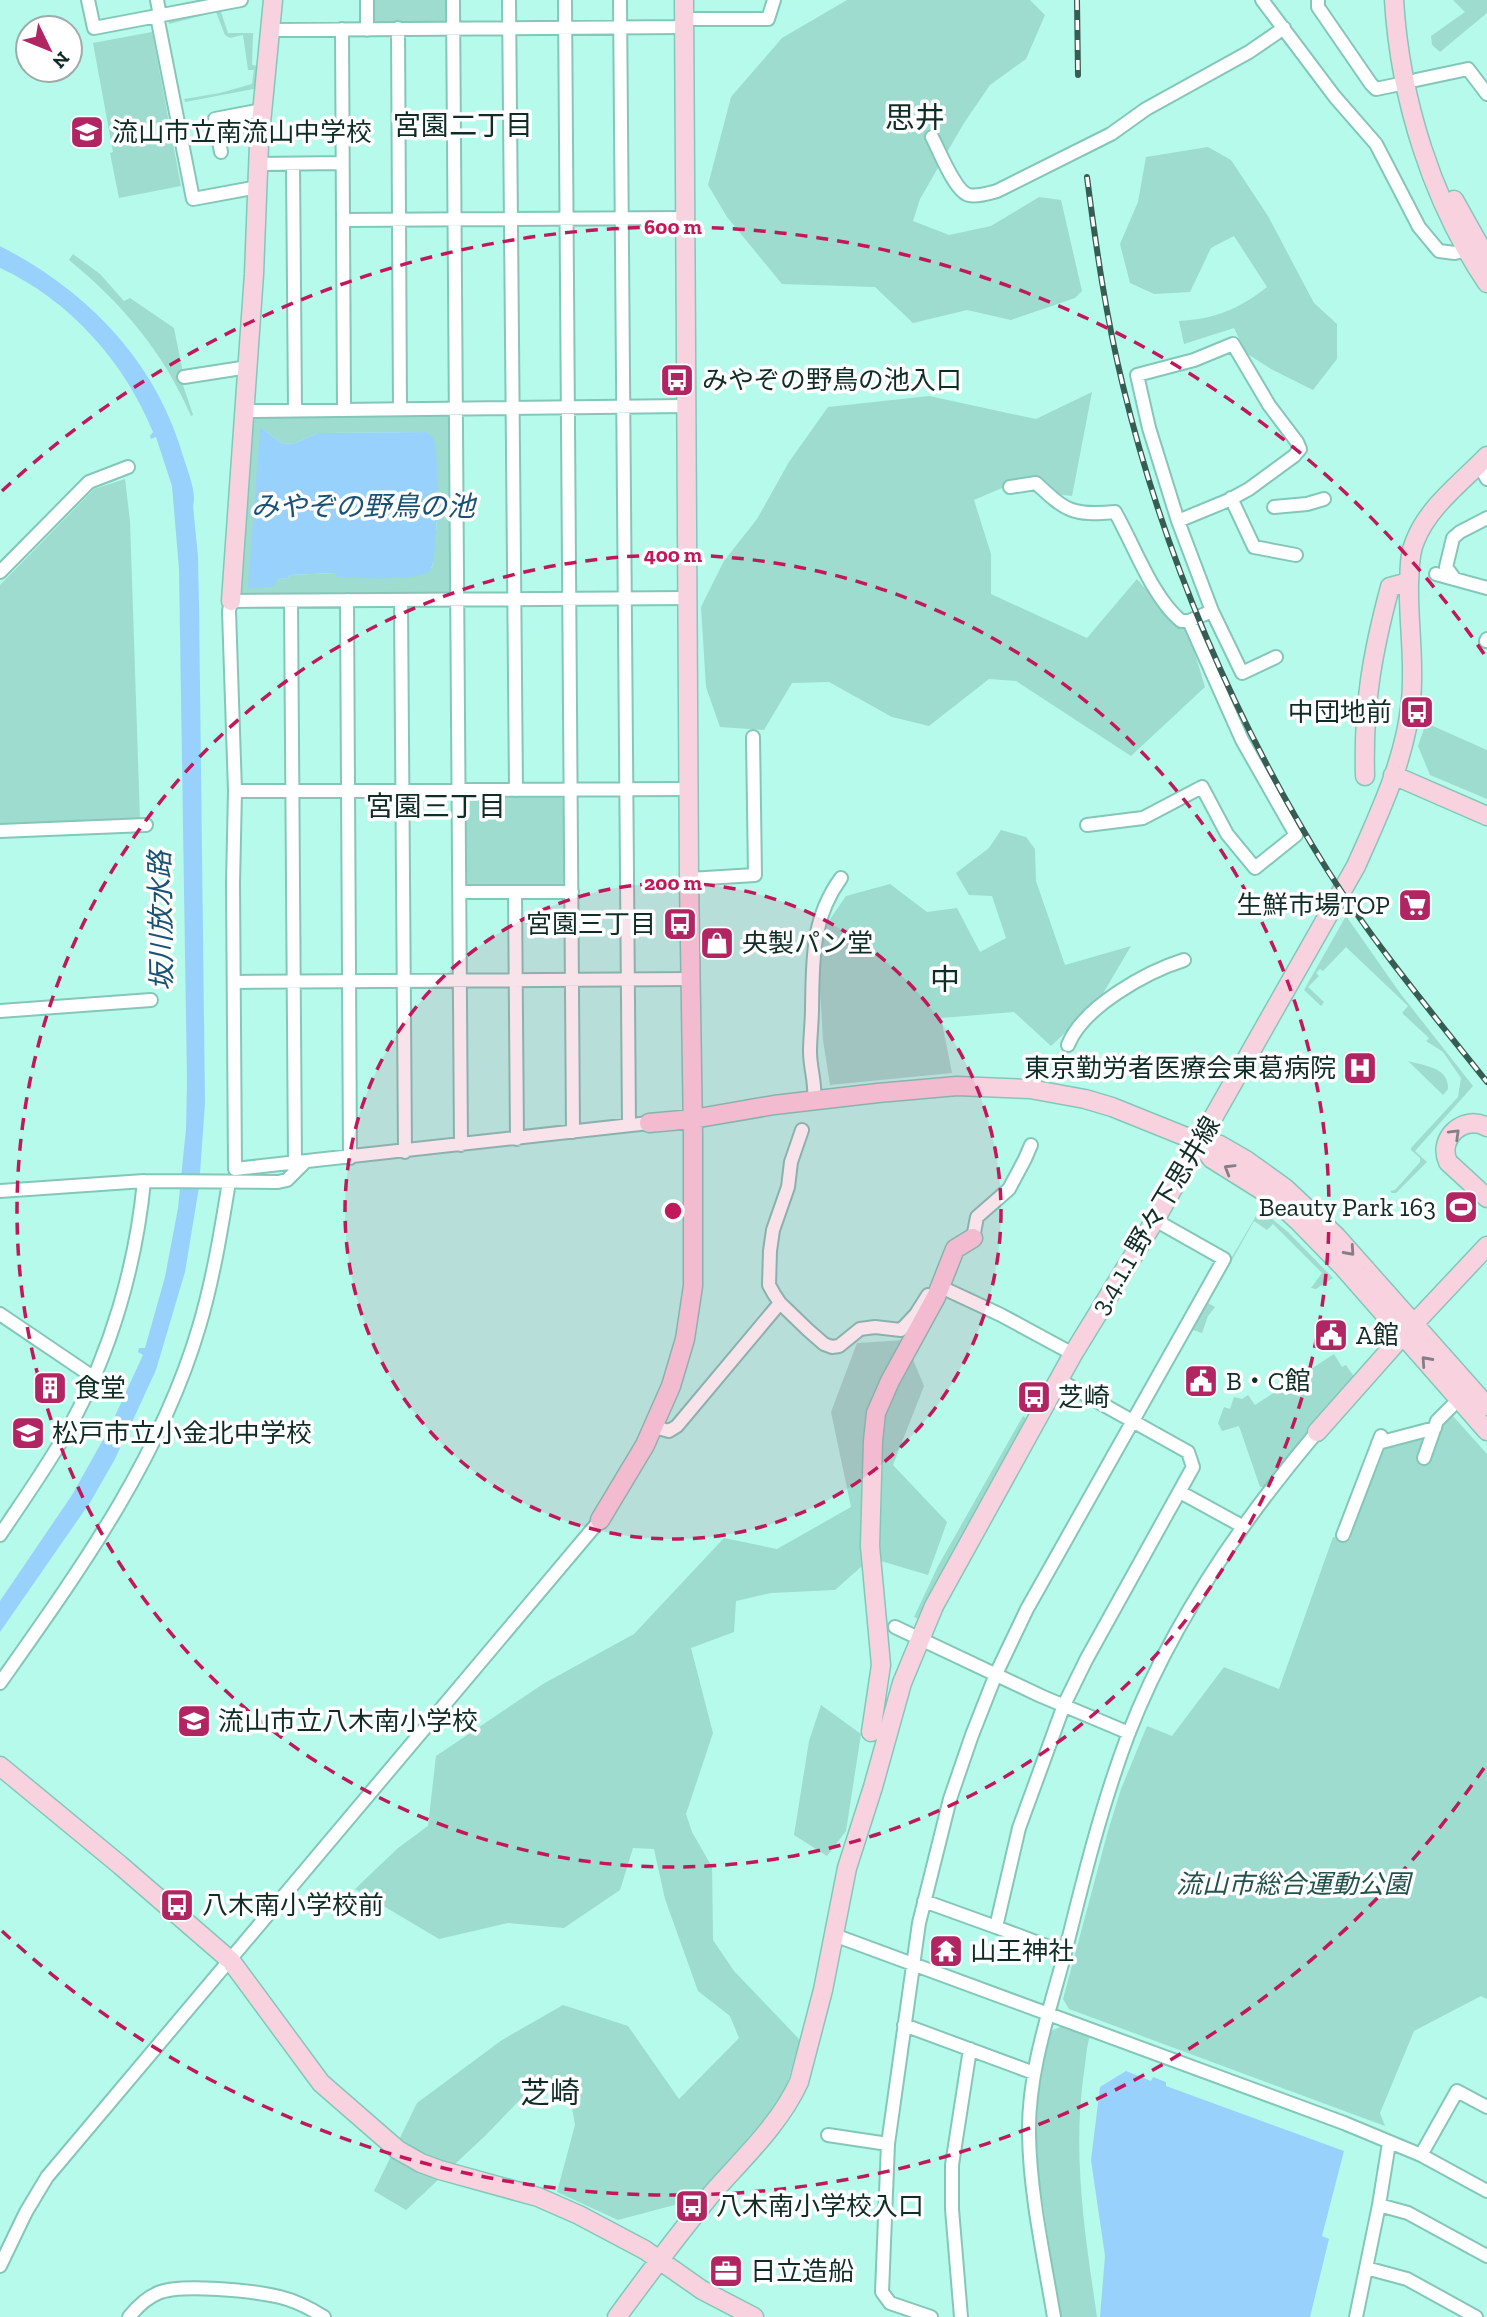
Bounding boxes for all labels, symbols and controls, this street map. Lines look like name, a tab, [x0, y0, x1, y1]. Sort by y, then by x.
north arrow	[14, 14, 84, 84]
text: N	[48, 47, 74, 73]
district label: 思井	[885, 100, 945, 136]
district label: 宮園二丁目	[393, 109, 533, 142]
school or university icon: 流山市立南流山中学校	[68, 113, 106, 151]
place label: 流山市立南流山中学校	[112, 116, 372, 148]
text: 600 m	[644, 214, 702, 239]
bus stop icon: みやぞの野鳥の池入口	[658, 361, 696, 399]
place label: みやぞの野鳥の池入口	[702, 364, 962, 396]
water label: みやぞの野鳥の池	[251, 490, 478, 523]
text: 400 m	[644, 542, 703, 567]
bus stop icon: 中団地前	[1398, 693, 1436, 731]
place label: 中団地前	[1288, 696, 1392, 728]
district label: 宮園三丁目	[366, 790, 506, 823]
water label: 坂川放水路	[143, 849, 179, 991]
text: 200 m	[644, 870, 702, 895]
supermarket icon: 生鮮市場TOP	[1396, 886, 1434, 924]
place label: 生鮮市場TOP	[1236, 889, 1390, 921]
bus stop icon: 宮園三丁目	[661, 905, 699, 943]
place label: 宮園三丁目	[526, 908, 656, 940]
shop icon: 央製パン堂	[698, 924, 736, 962]
place label: 央製パン堂	[742, 927, 873, 959]
district label: 中	[930, 962, 960, 998]
hospital icon: 東京勤労者医療会東葛病院	[1341, 1049, 1379, 1087]
place label: 東京勤労者医療会東葛病院	[1024, 1052, 1336, 1084]
street label: 3.4.1.1 野々下思井線	[1083, 1110, 1227, 1320]
one-way arrow	[1447, 1129, 1460, 1142]
one-way arrow	[1223, 1164, 1236, 1177]
sports icon: Beauty Park 163	[1442, 1188, 1480, 1226]
place label: Beauty Park 163	[1259, 1191, 1436, 1223]
centre of rings	[661, 1199, 685, 1223]
one-way arrow	[1342, 1243, 1354, 1256]
public building icon: A館	[1312, 1316, 1350, 1354]
place label: A館	[1356, 1319, 1399, 1351]
one-way arrow	[1422, 1356, 1434, 1369]
public building icon: B・C館	[1182, 1362, 1220, 1400]
place label: B・C館	[1226, 1365, 1311, 1397]
building icon: 食堂	[31, 1369, 69, 1407]
place label: 食堂	[74, 1372, 126, 1404]
bus stop icon: 芝崎	[1015, 1378, 1053, 1416]
place label: 芝崎	[1058, 1381, 1110, 1413]
school or university icon: 松戸市立小金北中学校	[9, 1414, 47, 1452]
place label: 松戸市立小金北中学校	[52, 1417, 312, 1449]
school or university icon: 流山市立八木南小学校	[175, 1702, 213, 1740]
place label: 流山市立八木南小学校	[218, 1705, 478, 1737]
park label: 流山市総合運動公園	[1176, 1868, 1414, 1900]
bus stop icon: 八木南小学校前	[158, 1886, 196, 1924]
place label: 八木南小学校前	[202, 1889, 384, 1921]
temple icon: 山王神社	[927, 1932, 965, 1970]
place label: 山王神社	[970, 1935, 1074, 1967]
district label: 芝崎	[520, 2075, 580, 2111]
bus stop icon: 八木南小学校入口	[673, 2187, 711, 2225]
place label: 八木南小学校入口	[716, 2190, 924, 2222]
office icon: 日立造船	[707, 2252, 745, 2290]
place label: 日立造船	[750, 2255, 854, 2287]

